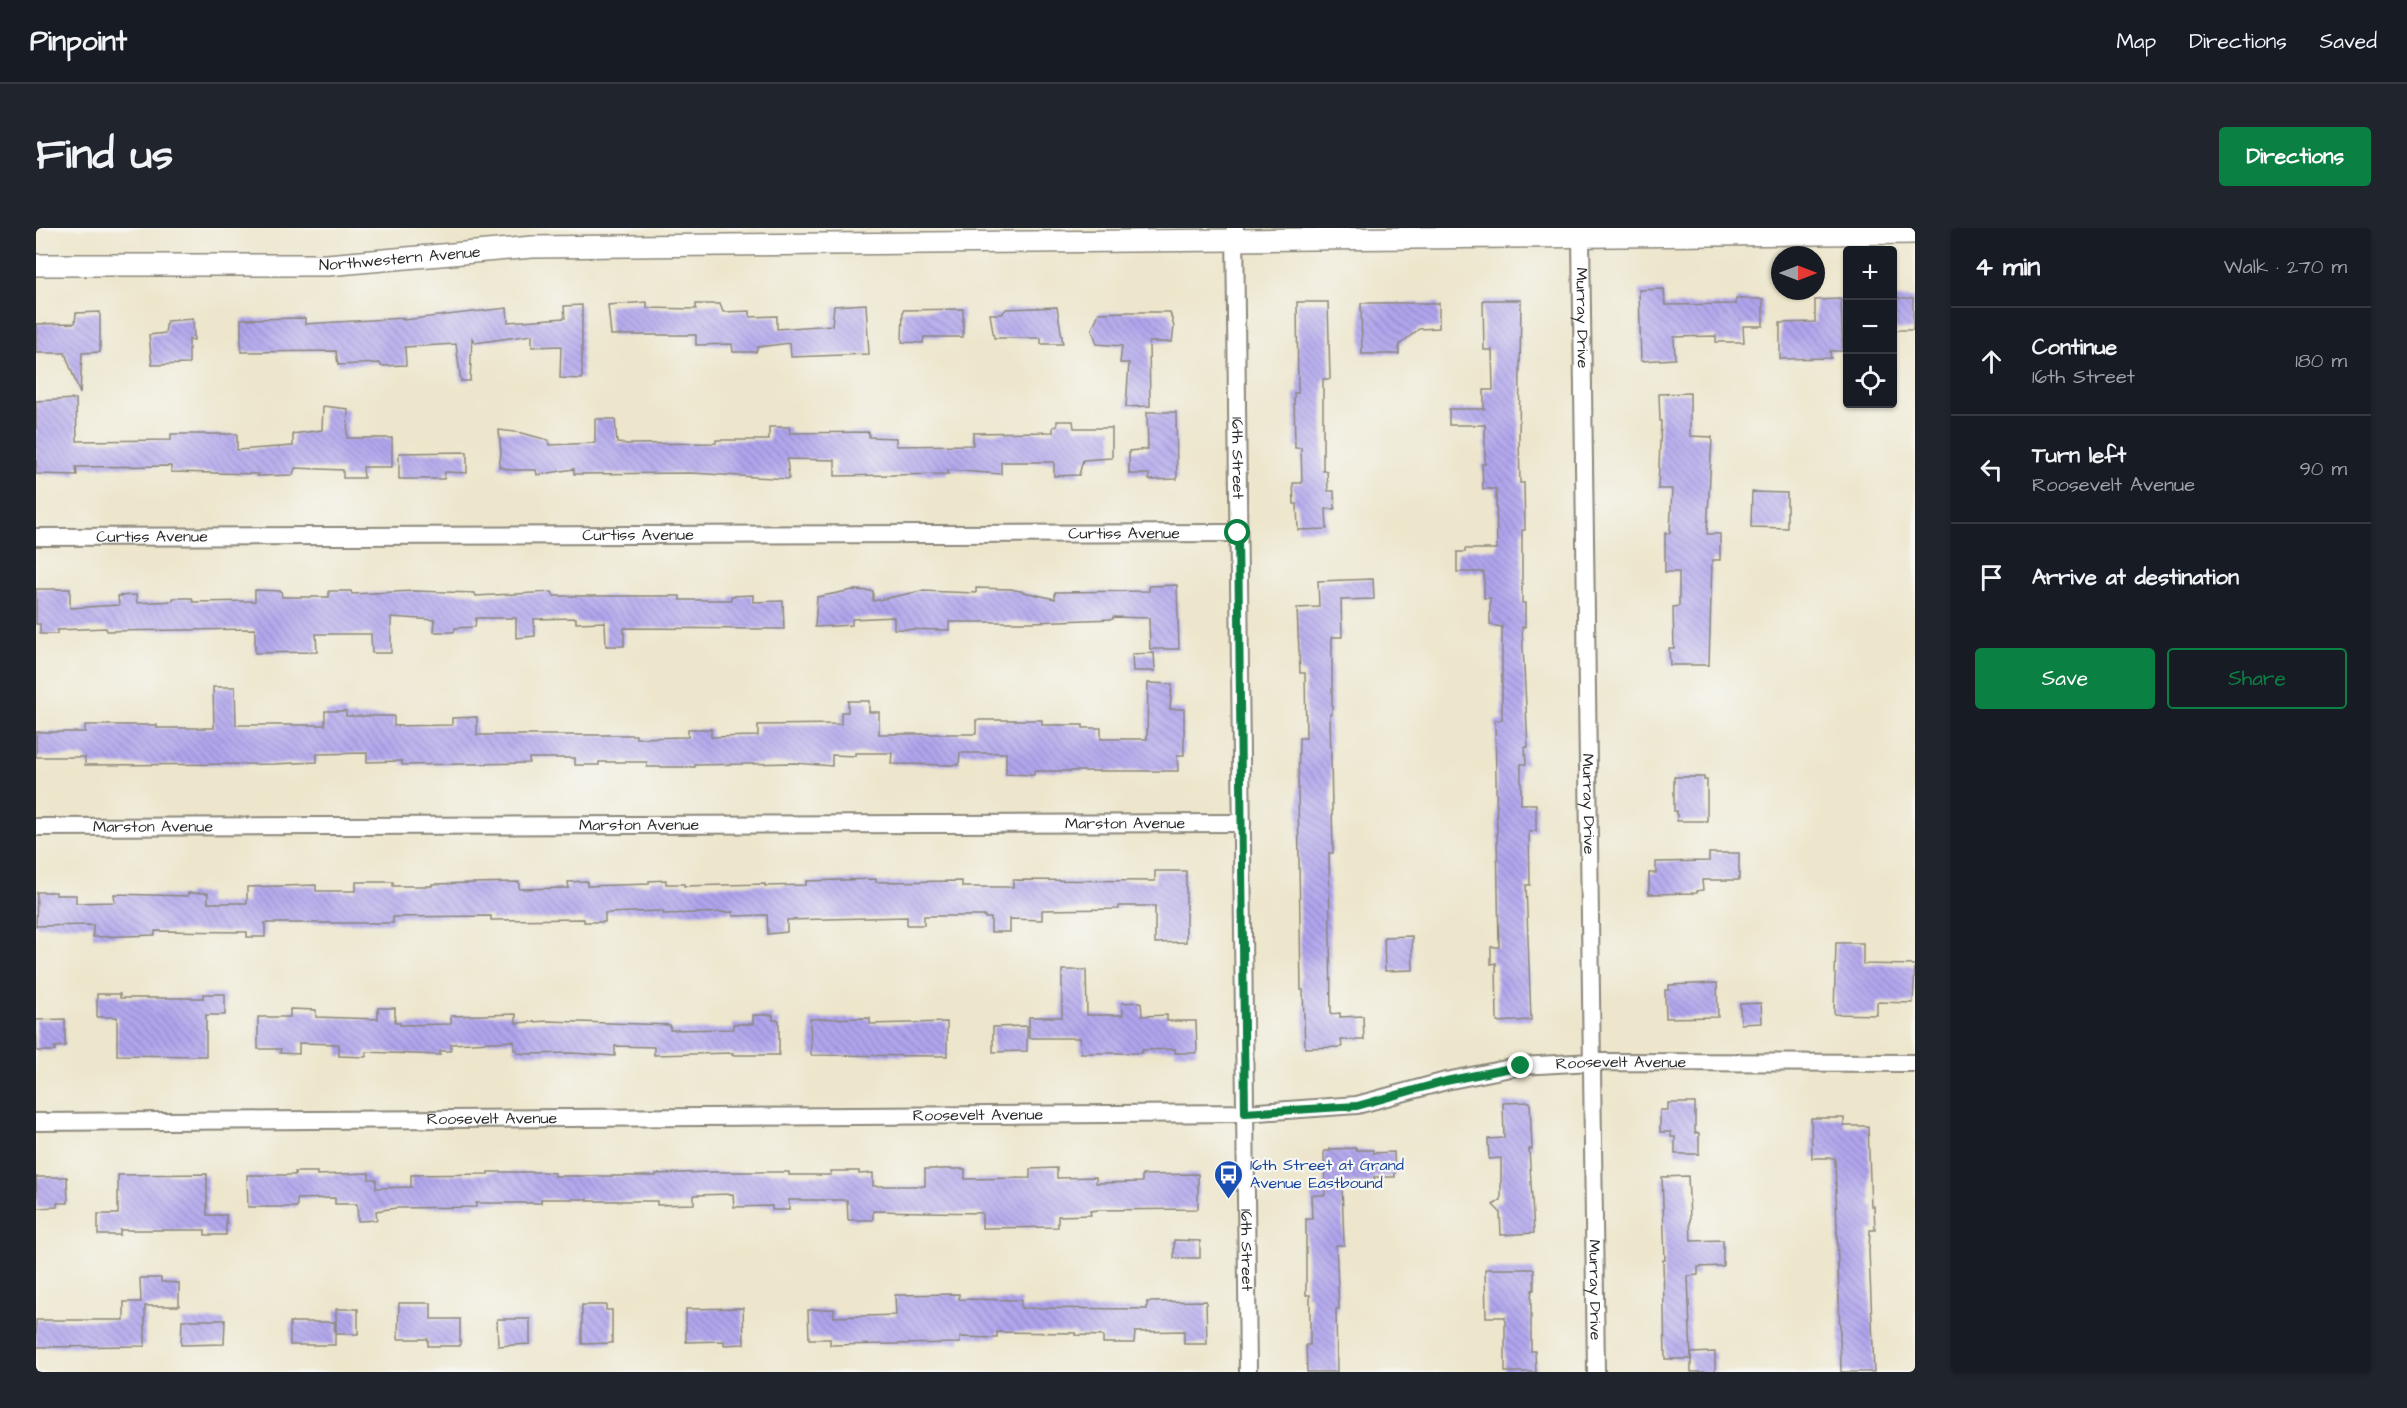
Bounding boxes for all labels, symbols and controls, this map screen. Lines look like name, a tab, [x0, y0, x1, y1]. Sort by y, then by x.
text: Pinpoint	[30, 22, 127, 61]
text: Map	[2116, 27, 2156, 56]
text: Directions	[2189, 27, 2287, 56]
text: Saved	[2320, 27, 2377, 56]
text: Find us	[36, 127, 173, 185]
button: Directions	[2219, 127, 2371, 186]
street label: Northwestern Avenue	[319, 241, 482, 276]
north arrow	[1771, 246, 1825, 300]
map controls	[1843, 246, 1897, 408]
button: +	[1843, 246, 1897, 300]
text: 4 min	[1975, 249, 2040, 285]
text: Walk · 270 m	[2224, 253, 2347, 281]
street label: Murray Drive	[1570, 267, 1594, 369]
button: −	[1843, 300, 1897, 354]
text: Continue	[2032, 332, 2117, 363]
icon: ahead	[1975, 345, 2008, 378]
text: 180 m	[2295, 347, 2347, 375]
button: locate	[1843, 354, 1897, 408]
text: 16th Street	[2032, 363, 2135, 391]
street label: 16th Street	[1226, 417, 1249, 500]
text: Turn left	[2032, 440, 2126, 471]
icon: left	[1975, 453, 2008, 486]
text: 90 m	[2299, 455, 2347, 483]
text: Roosevelt Avenue	[2032, 471, 2195, 499]
route start	[1224, 519, 1250, 545]
street label: Curtiss Avenue	[1068, 522, 1180, 545]
street label: Curtiss Avenue	[582, 524, 694, 546]
street label: Curtiss Avenue	[96, 525, 208, 548]
icon: arrive	[1975, 561, 2008, 594]
text: Arrive at destination	[2032, 562, 2239, 593]
button: Save	[1975, 648, 2155, 709]
button: Share	[2167, 648, 2347, 709]
street label: Murray Drive	[1576, 753, 1600, 855]
street label: Marston Avenue	[1065, 812, 1185, 835]
street label: Marston Avenue	[579, 814, 699, 836]
street label: Marston Avenue	[93, 815, 213, 838]
street label: Roosevelt Avenue	[1555, 1051, 1686, 1075]
route end	[1507, 1052, 1533, 1078]
street label: Roosevelt Avenue	[913, 1104, 1044, 1126]
street label: Roosevelt Avenue	[427, 1107, 558, 1130]
place label: 16th Street at Grand Avenue Eastbound	[1250, 1154, 1404, 1194]
bus stop icon: 16th Street at Grand Avenue Eastbound	[1213, 1158, 1245, 1200]
street label: 16th Street	[1235, 1209, 1258, 1292]
street label: Murray Drive	[1583, 1239, 1607, 1341]

